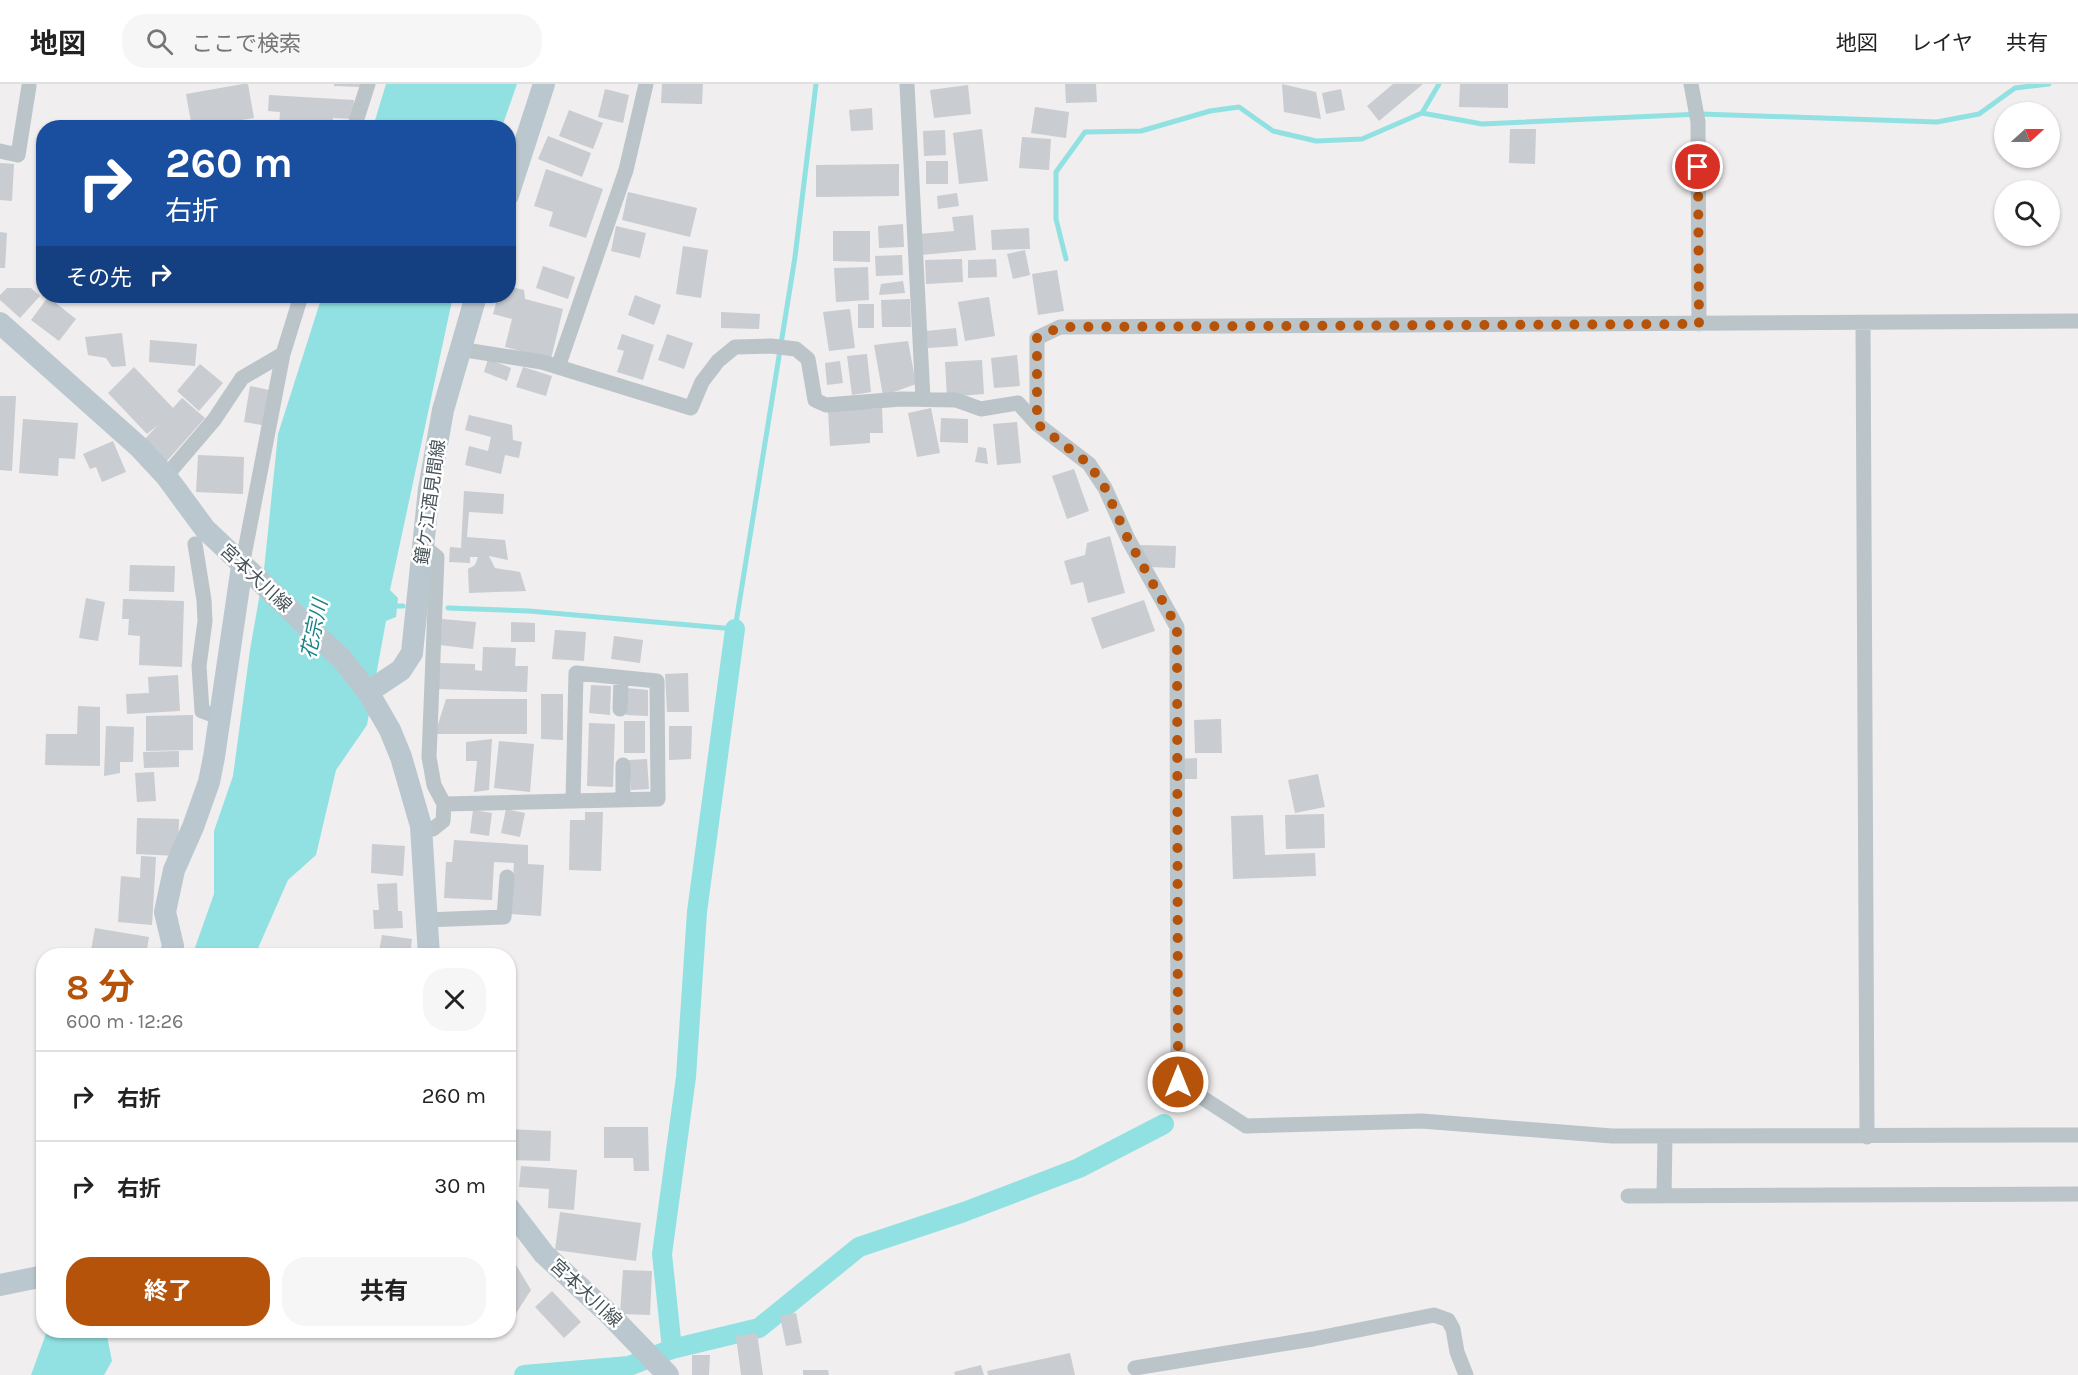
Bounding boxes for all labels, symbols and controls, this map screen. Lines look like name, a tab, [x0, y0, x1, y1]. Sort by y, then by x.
search box	[122, 14, 542, 68]
icon: search	[143, 25, 176, 58]
text: 地図	[30, 27, 86, 60]
text: ここで検索	[191, 31, 301, 57]
text: 地図	[1836, 31, 1878, 55]
text: レイヤ	[1911, 31, 1973, 55]
text: 共有	[2006, 31, 2048, 55]
north arrow	[1994, 102, 2060, 168]
map controls	[1994, 102, 2060, 246]
text: 260 m	[165, 138, 293, 188]
pin	[1672, 141, 1723, 192]
icon: right	[66, 144, 144, 222]
icon: arrive	[1681, 150, 1714, 183]
button: search	[1994, 180, 2060, 246]
text: 右折	[165, 195, 219, 227]
icon: right	[144, 258, 177, 291]
text: その先	[66, 265, 132, 291]
street label: 鐘ケ江酒見間線	[410, 438, 450, 566]
street label: 宮本大川線	[216, 539, 296, 617]
water label: 花宗川	[297, 595, 332, 661]
text: 8 分	[66, 966, 134, 1008]
button: close	[423, 968, 486, 1031]
text: 600 m · 12:26	[66, 1010, 184, 1033]
position arrow	[1146, 1050, 1210, 1114]
icon: right	[66, 1080, 99, 1113]
text: 260 m	[422, 1083, 486, 1109]
text: 右折	[117, 1086, 161, 1112]
icon: right	[66, 1170, 99, 1203]
text: 30 m	[434, 1173, 486, 1199]
text: 右折	[117, 1176, 161, 1202]
street label: 宮本大川線	[546, 1254, 626, 1332]
button: 終了	[66, 1257, 270, 1326]
button: 共有	[282, 1257, 486, 1326]

